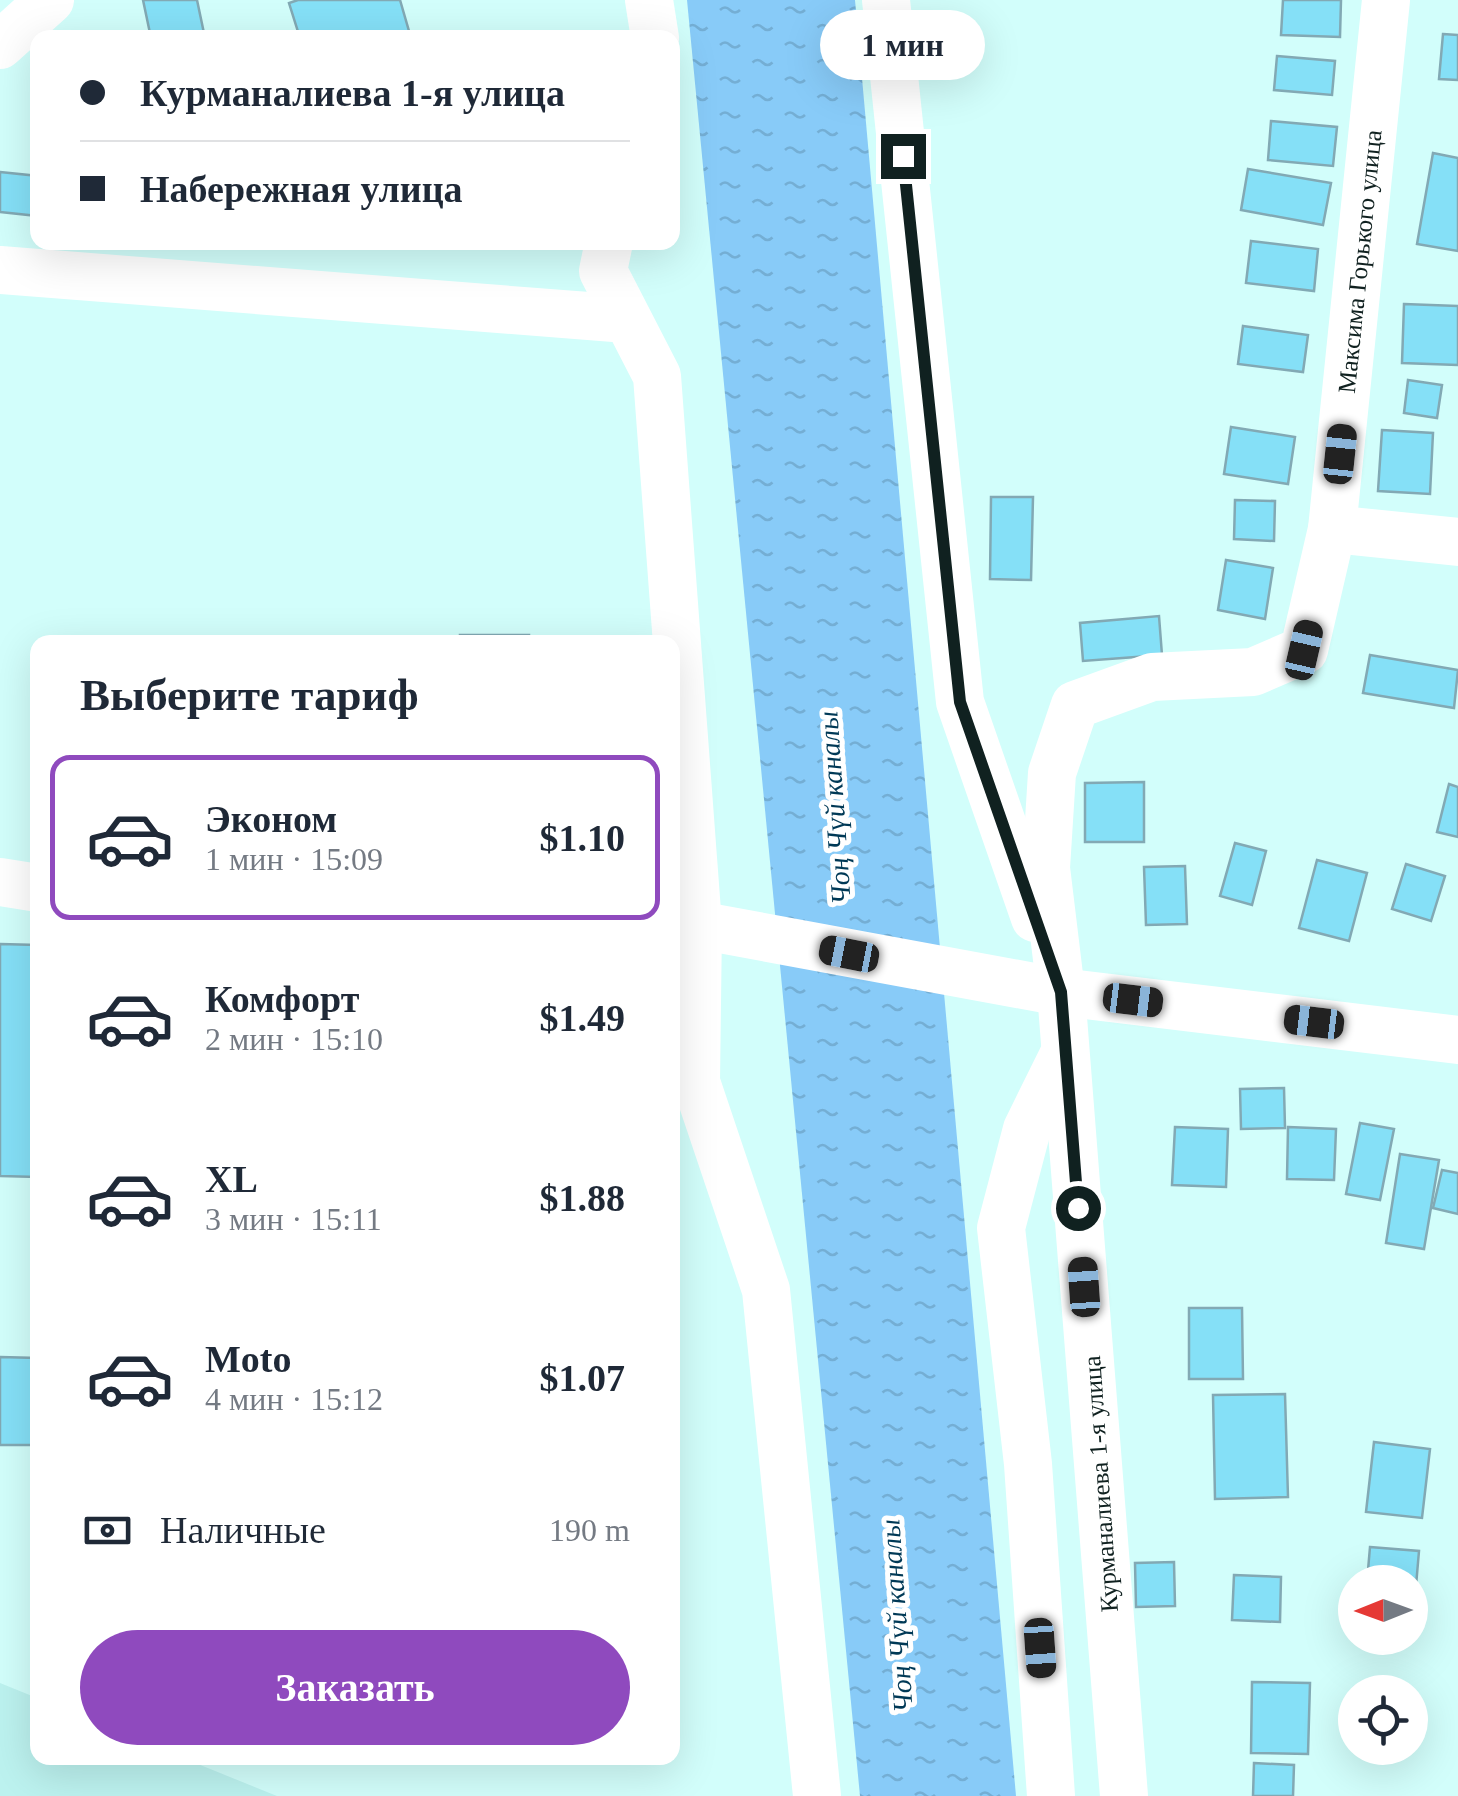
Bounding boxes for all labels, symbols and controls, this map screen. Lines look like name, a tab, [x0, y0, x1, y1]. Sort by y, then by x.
callout: 1 мин	[820, 11, 986, 81]
text: 1 мин	[861, 27, 944, 63]
text: Курманалиева 1-я улица	[140, 72, 565, 114]
street label: Максима Горького улица	[1333, 129, 1387, 395]
route end	[881, 134, 926, 179]
text: Набережная улица	[140, 168, 463, 210]
car	[1322, 423, 1358, 485]
car	[1283, 617, 1325, 683]
text: Выберите тариф	[80, 670, 419, 720]
water label: Чоң Чүй каналы	[812, 710, 857, 906]
icon: car	[85, 793, 175, 883]
text: Эконом	[205, 798, 337, 840]
text: $1.10	[540, 817, 625, 859]
text: 1 мин · 15:09	[205, 841, 383, 877]
car	[817, 934, 881, 974]
icon: car	[85, 973, 175, 1063]
text: Комфорт	[205, 978, 359, 1020]
car	[1101, 981, 1165, 1019]
text: $1.49	[540, 997, 625, 1039]
car	[1282, 1003, 1346, 1041]
text: 2 мин · 15:10	[205, 1021, 383, 1057]
icon: car	[85, 1153, 175, 1243]
text: XL	[205, 1158, 258, 1200]
text: $1.88	[540, 1177, 625, 1219]
route start	[1056, 1186, 1101, 1231]
text: 3 мин · 15:11	[205, 1201, 382, 1237]
car	[1067, 1256, 1101, 1318]
icon: car	[85, 1333, 175, 1423]
text: Moto	[205, 1338, 292, 1380]
street label: Курманалиева 1-я улица	[1078, 1355, 1123, 1613]
text: $1.07	[540, 1357, 625, 1399]
text: 4 мин · 15:12	[205, 1381, 383, 1417]
icon: cash	[80, 1503, 135, 1558]
text: Наличные	[160, 1509, 326, 1551]
text: 190 m	[549, 1512, 630, 1548]
water label: Чоң Чүй каналы	[874, 1518, 919, 1714]
north arrow	[1338, 1565, 1428, 1655]
map controls	[1338, 1565, 1428, 1765]
car	[1023, 1617, 1057, 1679]
button: Заказать	[80, 1630, 630, 1745]
button: locate	[1338, 1675, 1428, 1765]

